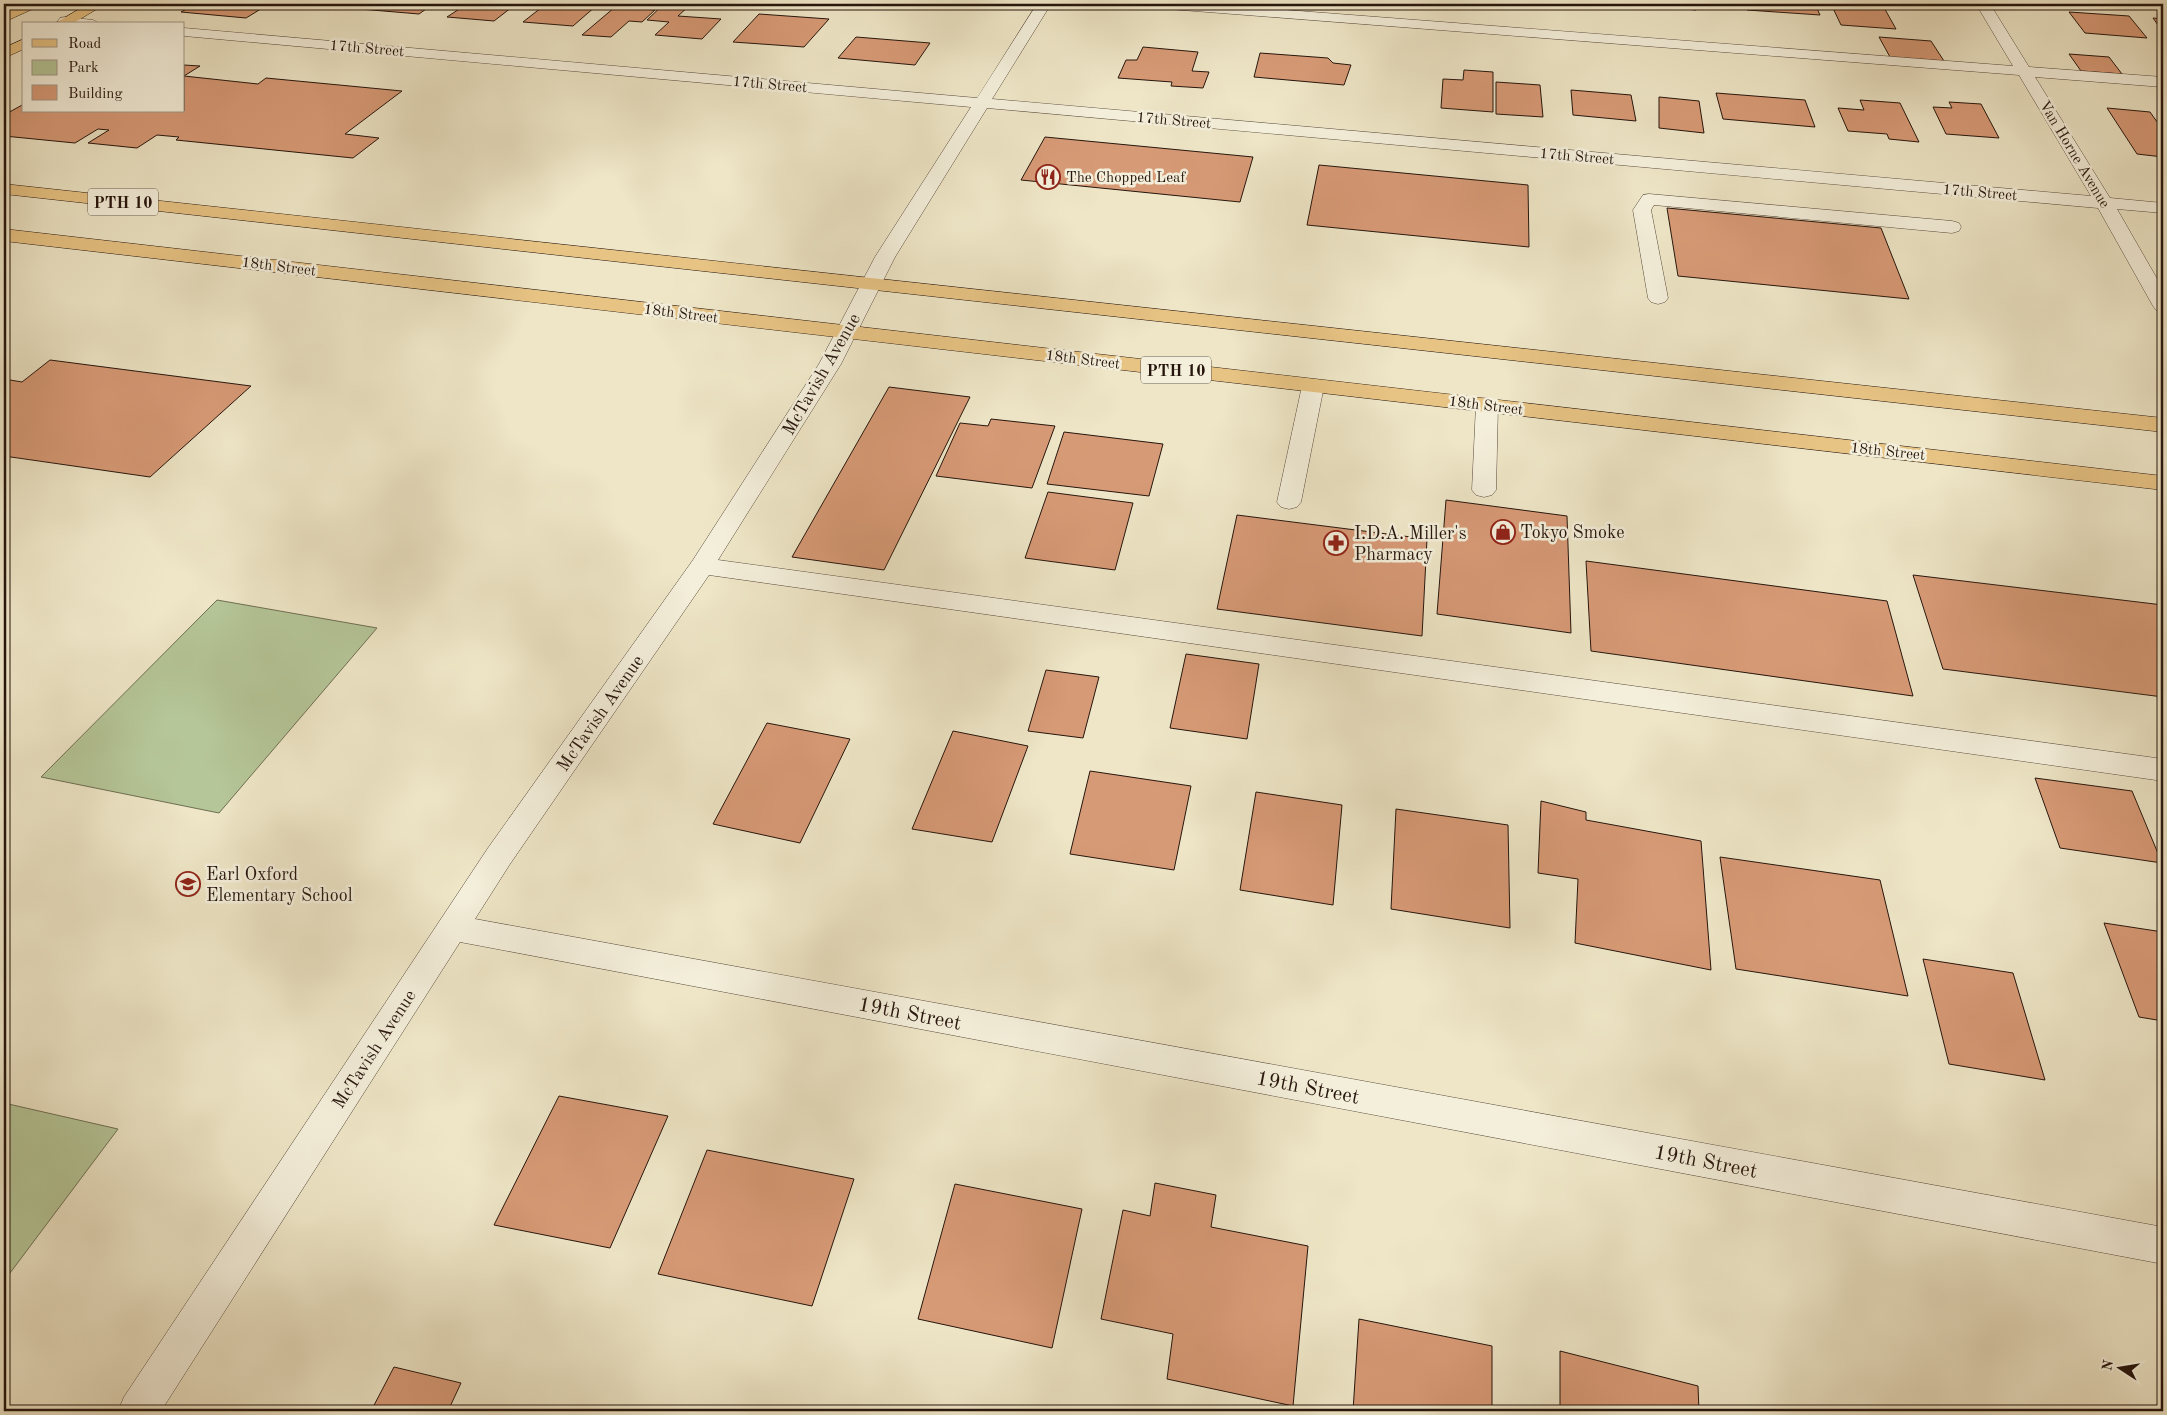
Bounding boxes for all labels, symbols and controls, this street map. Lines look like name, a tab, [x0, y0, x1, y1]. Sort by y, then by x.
legend	[22, 22, 185, 112]
text: Road	[68, 37, 102, 52]
street label: 17th Street	[329, 39, 405, 60]
text: Park	[68, 61, 99, 76]
street label: 17th Street	[732, 75, 808, 96]
text: Building	[68, 87, 123, 102]
street label: Van Horne Avenue	[2036, 98, 2112, 211]
street label: 17th Street	[1136, 111, 1212, 132]
street label: 17th Street	[1539, 147, 1615, 168]
restaurant icon: The Chopped Leaf	[1035, 164, 1061, 190]
place label: The Chopped Leaf	[1066, 171, 1186, 186]
street label: 17th Street	[1942, 183, 2018, 204]
road number: PTH 10	[88, 188, 158, 216]
street label: 18th Street	[241, 255, 317, 279]
street label: 18th Street	[643, 302, 719, 326]
street label: McTavish Avenue	[780, 311, 864, 438]
street label: 18th Street	[1045, 348, 1121, 372]
road number: PTH 10	[1141, 356, 1211, 384]
street label: 18th Street	[1448, 394, 1524, 418]
street label: 18th Street	[1850, 441, 1926, 464]
shop icon: Tokyo Smoke	[1490, 519, 1516, 545]
place label: Tokyo Smoke	[1520, 524, 1625, 542]
place label: I.D.A. Miller's Pharmacy	[1354, 525, 1467, 564]
pharmacy icon: I.D.A. Miller's Pharmacy	[1323, 530, 1349, 556]
street label: McTavish Avenue	[554, 652, 648, 775]
place label: Earl Oxford Elementary School	[206, 866, 353, 905]
school or university icon: Earl Oxford Elementary School	[175, 871, 201, 897]
street label: McTavish Avenue	[330, 987, 420, 1112]
street label: 19th Street	[856, 994, 963, 1035]
street label: 19th Street	[1254, 1068, 1361, 1109]
street label: 19th Street	[1652, 1142, 1759, 1183]
north arrow	[2094, 1342, 2144, 1392]
text: N	[2100, 1359, 2116, 1372]

